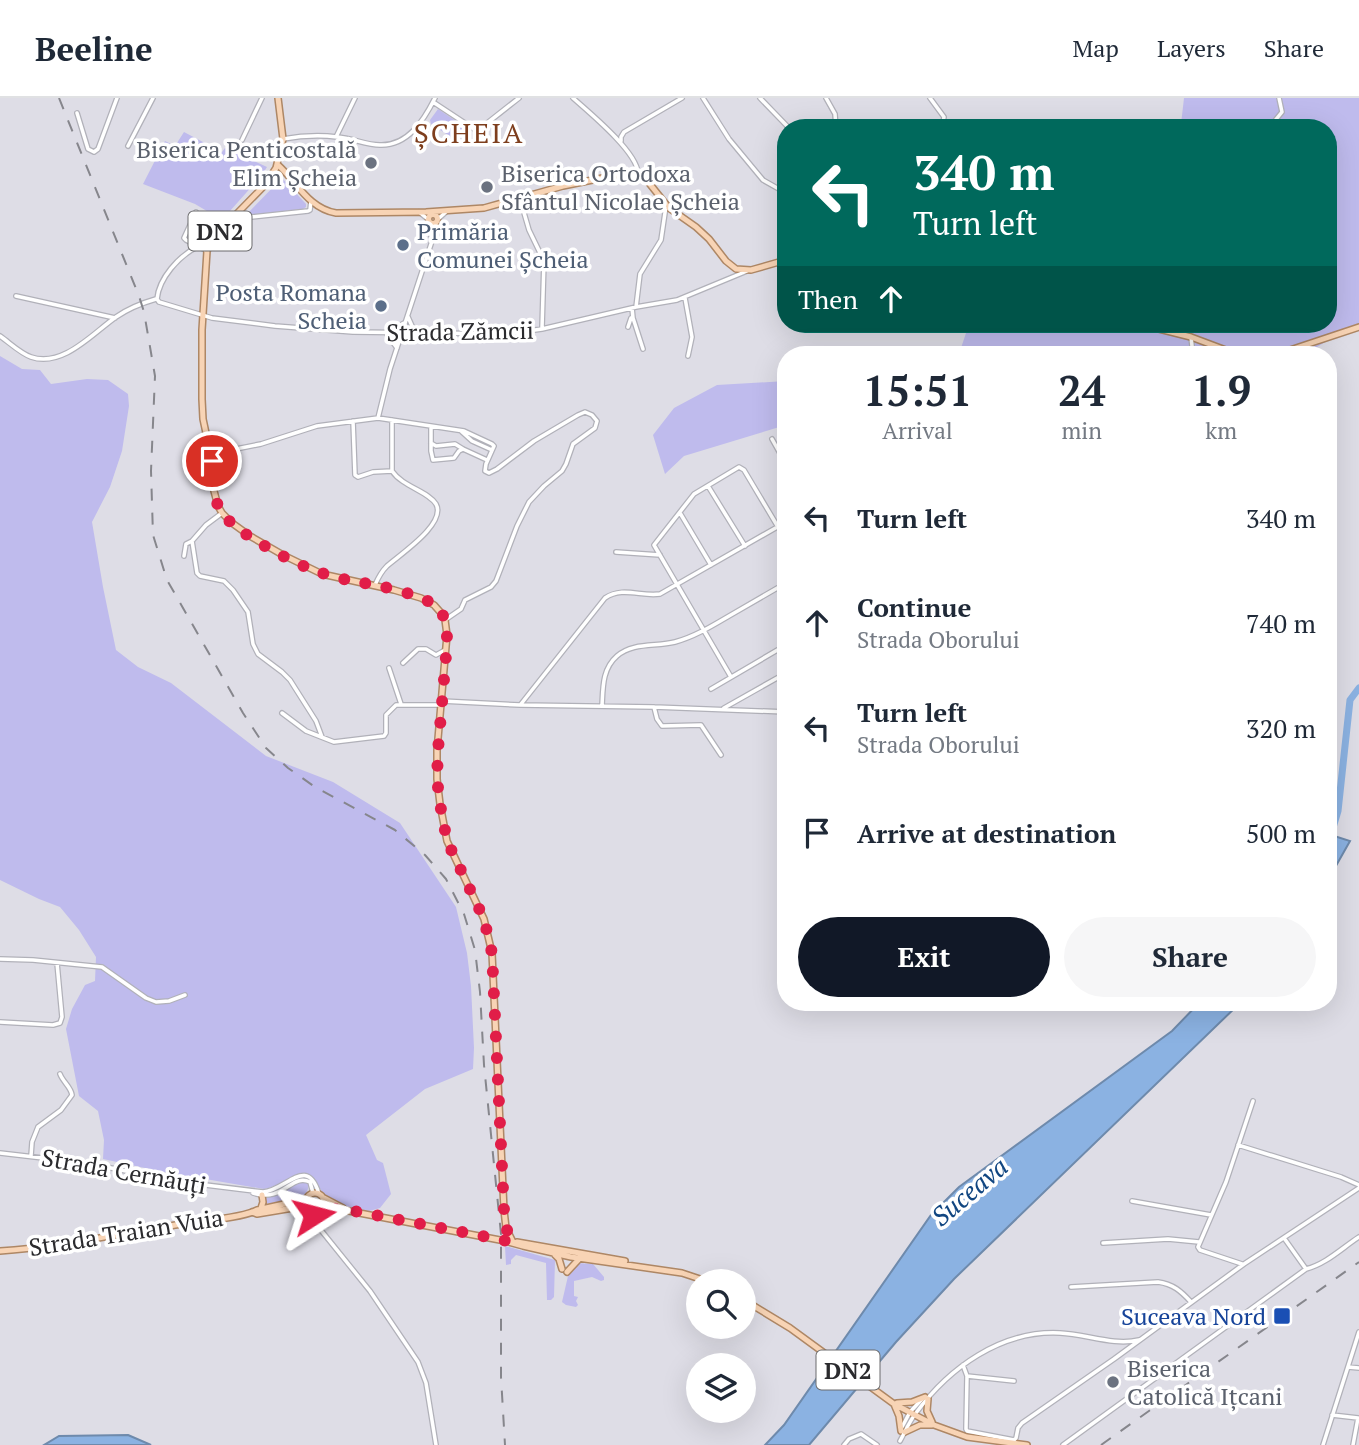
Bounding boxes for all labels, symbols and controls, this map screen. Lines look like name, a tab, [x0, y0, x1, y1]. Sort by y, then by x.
text: Beeline	[35, 27, 153, 70]
text: Map	[1072, 32, 1119, 64]
text: Layers	[1157, 32, 1226, 64]
text: Share	[1264, 32, 1324, 64]
district label: ȘCHEIA	[414, 114, 524, 151]
place label: Biserica Penticostală Elim Șcheia	[136, 133, 357, 193]
text: 340 m	[913, 139, 1055, 204]
icon: left	[798, 147, 889, 238]
marker: Biserica Penticostală Elim Șcheia	[363, 155, 379, 171]
place label: Biserica Ortodoxa Sfântul Nicolae Șcheia	[501, 157, 740, 217]
marker: Biserica Ortodoxa Sfântul Nicolae Șcheia	[479, 179, 495, 195]
text: Turn left	[913, 202, 1037, 244]
road number: DN2	[188, 212, 252, 250]
place label: Primăria Comunei Șcheia	[417, 215, 589, 275]
marker: Primăria Comunei Șcheia	[395, 237, 411, 253]
place label: Posta Romana Scheia	[216, 276, 367, 336]
icon: ahead	[872, 280, 910, 318]
text: Then	[798, 282, 858, 316]
marker: Posta Romana Scheia	[373, 298, 389, 314]
street label: Strada Zămcii	[386, 314, 534, 348]
text: 15:51	[863, 362, 972, 418]
text: 24	[1058, 362, 1105, 418]
text: 1.9	[1191, 362, 1251, 418]
text: Arrival	[882, 415, 953, 446]
text: min	[1061, 415, 1102, 446]
text: km	[1205, 415, 1237, 446]
pin	[182, 431, 242, 491]
icon: arrive	[193, 442, 231, 480]
icon: left	[798, 499, 836, 537]
text: Turn left	[857, 501, 967, 535]
text: 340 m	[1246, 501, 1316, 535]
text: Continue	[857, 590, 971, 624]
icon: ahead	[798, 604, 836, 642]
text: 740 m	[1246, 606, 1316, 640]
text: Strada Oborului	[857, 624, 1020, 655]
text: Turn left	[857, 695, 967, 729]
icon: left	[798, 709, 836, 747]
text: 320 m	[1246, 711, 1316, 745]
text: Strada Oborului	[857, 729, 1020, 760]
icon: arrive	[798, 814, 836, 852]
text: Arrive at destination	[857, 816, 1116, 850]
text: 500 m	[1246, 816, 1316, 850]
button: Exit	[798, 917, 1050, 997]
button: Share	[1064, 917, 1316, 997]
street label: Strada Cernăuți	[39, 1141, 209, 1201]
water label: Suceava	[924, 1149, 1014, 1233]
position arrow	[277, 1178, 351, 1252]
street label: Strada Traian Vuia	[27, 1201, 225, 1263]
map controls	[686, 1269, 756, 1423]
button: search	[686, 1269, 756, 1339]
place label: Suceava Nord	[1121, 1300, 1266, 1332]
marker: Suceava Nord	[1272, 1306, 1292, 1326]
road number: DN2	[816, 1350, 880, 1390]
place label: Biserica Catolică Ițcani	[1127, 1352, 1282, 1412]
button: layers	[686, 1353, 756, 1423]
marker: Biserica Catolică Ițcani	[1105, 1374, 1121, 1390]

